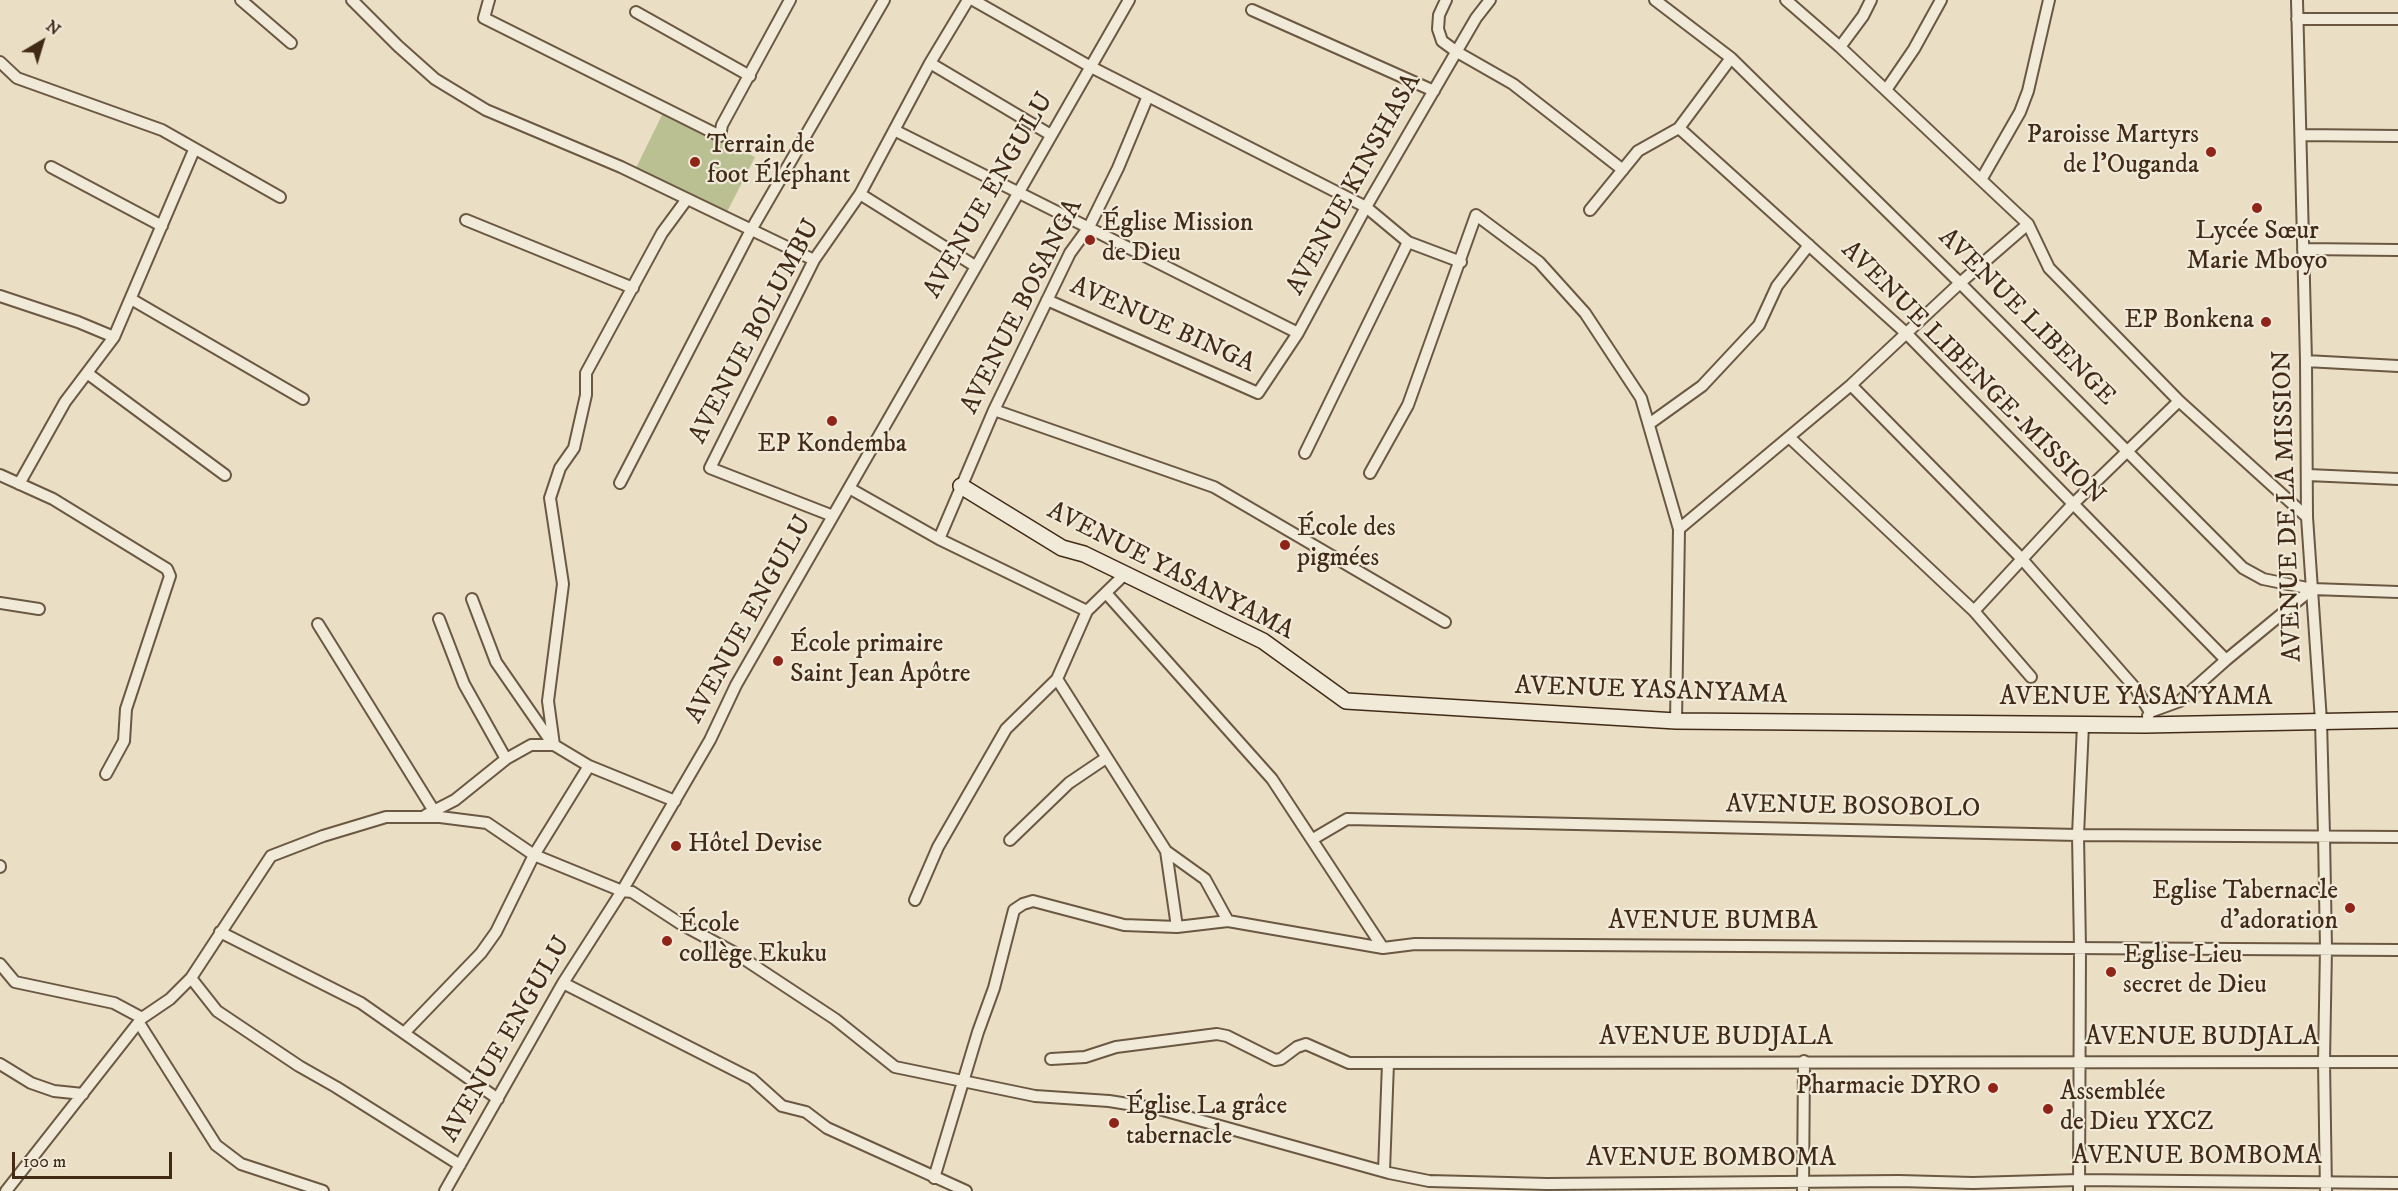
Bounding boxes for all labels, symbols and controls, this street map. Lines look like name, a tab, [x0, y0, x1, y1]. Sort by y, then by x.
north arrow	[12, 12, 72, 72]
text: N	[42, 16, 64, 40]
street label: AVENUE KINSHASA	[1281, 69, 1429, 301]
street label: AVENUE ENGULU	[918, 88, 1062, 304]
place label: Paroisse Martyrs de l'Ouganda	[2027, 121, 2199, 182]
place label: Terrain de foot Éléphant	[707, 131, 851, 192]
marker: Paroisse Martyrs de l'Ouganda	[2204, 145, 2218, 159]
marker: Terrain de foot Éléphant	[688, 155, 702, 169]
street label: AVENUE BOSANGA	[955, 194, 1091, 420]
marker: Lycée Sœur Marie Mboyo	[2250, 201, 2264, 215]
place label: Église Mission de Dieu	[1102, 209, 1253, 270]
street label: AVENUE BOLUMBU	[684, 215, 828, 449]
place label: Lycée Sœur Marie Mboyo	[2187, 217, 2327, 278]
street label: AVENUE LIBENGE	[1931, 223, 2121, 413]
marker: Église Mission de Dieu	[1083, 233, 1097, 247]
street label: AVENUE LIBENGE-MISSION	[1834, 236, 2110, 512]
street label: AVENUE BINGA	[1065, 271, 1259, 381]
place label: EP Bonkena	[2124, 306, 2254, 338]
marker: EP Bonkena	[2259, 315, 2273, 329]
street label: AVENUE DE LA MISSION	[2268, 349, 2310, 663]
marker: EP Kondemba	[825, 414, 839, 428]
place label: EP Kondemba	[757, 430, 907, 462]
street label: AVENUE YASANYAMA	[1041, 496, 1299, 648]
street label: AVENUE ENGULU	[680, 511, 820, 729]
place label: École des pigmées	[1297, 514, 1396, 576]
marker: École des pigmées	[1278, 538, 1292, 552]
place label: École primaire Saint Jean Apôtre	[790, 630, 971, 692]
marker: École primaire Saint Jean Apôtre	[771, 654, 785, 668]
street label: AVENUE YASANYAMA	[1514, 672, 1788, 712]
street label: AVENUE YASANYAMA	[2000, 683, 2272, 715]
street label: AVENUE BOSOBOLO	[1725, 790, 1981, 826]
place label: Hôtel Devise	[688, 830, 822, 862]
marker: Hôtel Devise	[669, 839, 683, 853]
place label: Eglise Tabernacle d'adoration	[2152, 877, 2338, 939]
marker: Eglise Tabernacle d'adoration	[2343, 901, 2357, 915]
street label: AVENUE BUMBA	[1608, 907, 1818, 939]
place label: École collège Ekuku	[679, 910, 827, 972]
street label: AVENUE ENGULU	[435, 932, 579, 1148]
marker: École collège Ekuku	[660, 934, 674, 948]
place label: Eglise Lieu secret de Dieu	[2123, 941, 2267, 1002]
marker: Eglise Lieu secret de Dieu	[2104, 965, 2118, 979]
street label: AVENUE BUDJALA	[1599, 1023, 1833, 1055]
street label: AVENUE BUDJALA	[2085, 1023, 2319, 1055]
place label: Pharmacie DYRO	[1796, 1072, 1981, 1104]
place label: Assemblée de Dieu YXCZ	[2060, 1078, 2213, 1140]
marker: Pharmacie DYRO	[1986, 1081, 2000, 1095]
place label: Église La grâce tabernacle	[1126, 1092, 1287, 1154]
marker: Assemblée de Dieu YXCZ	[2041, 1102, 2055, 1116]
marker: Église La grâce tabernacle	[1107, 1116, 1121, 1130]
scale bar	[15, 1140, 176, 1178]
street label: AVENUE BOMBOMA	[2072, 1142, 2322, 1174]
street label: AVENUE BOMBOMA	[1586, 1144, 1836, 1176]
text: 100 m	[23, 1151, 66, 1173]

